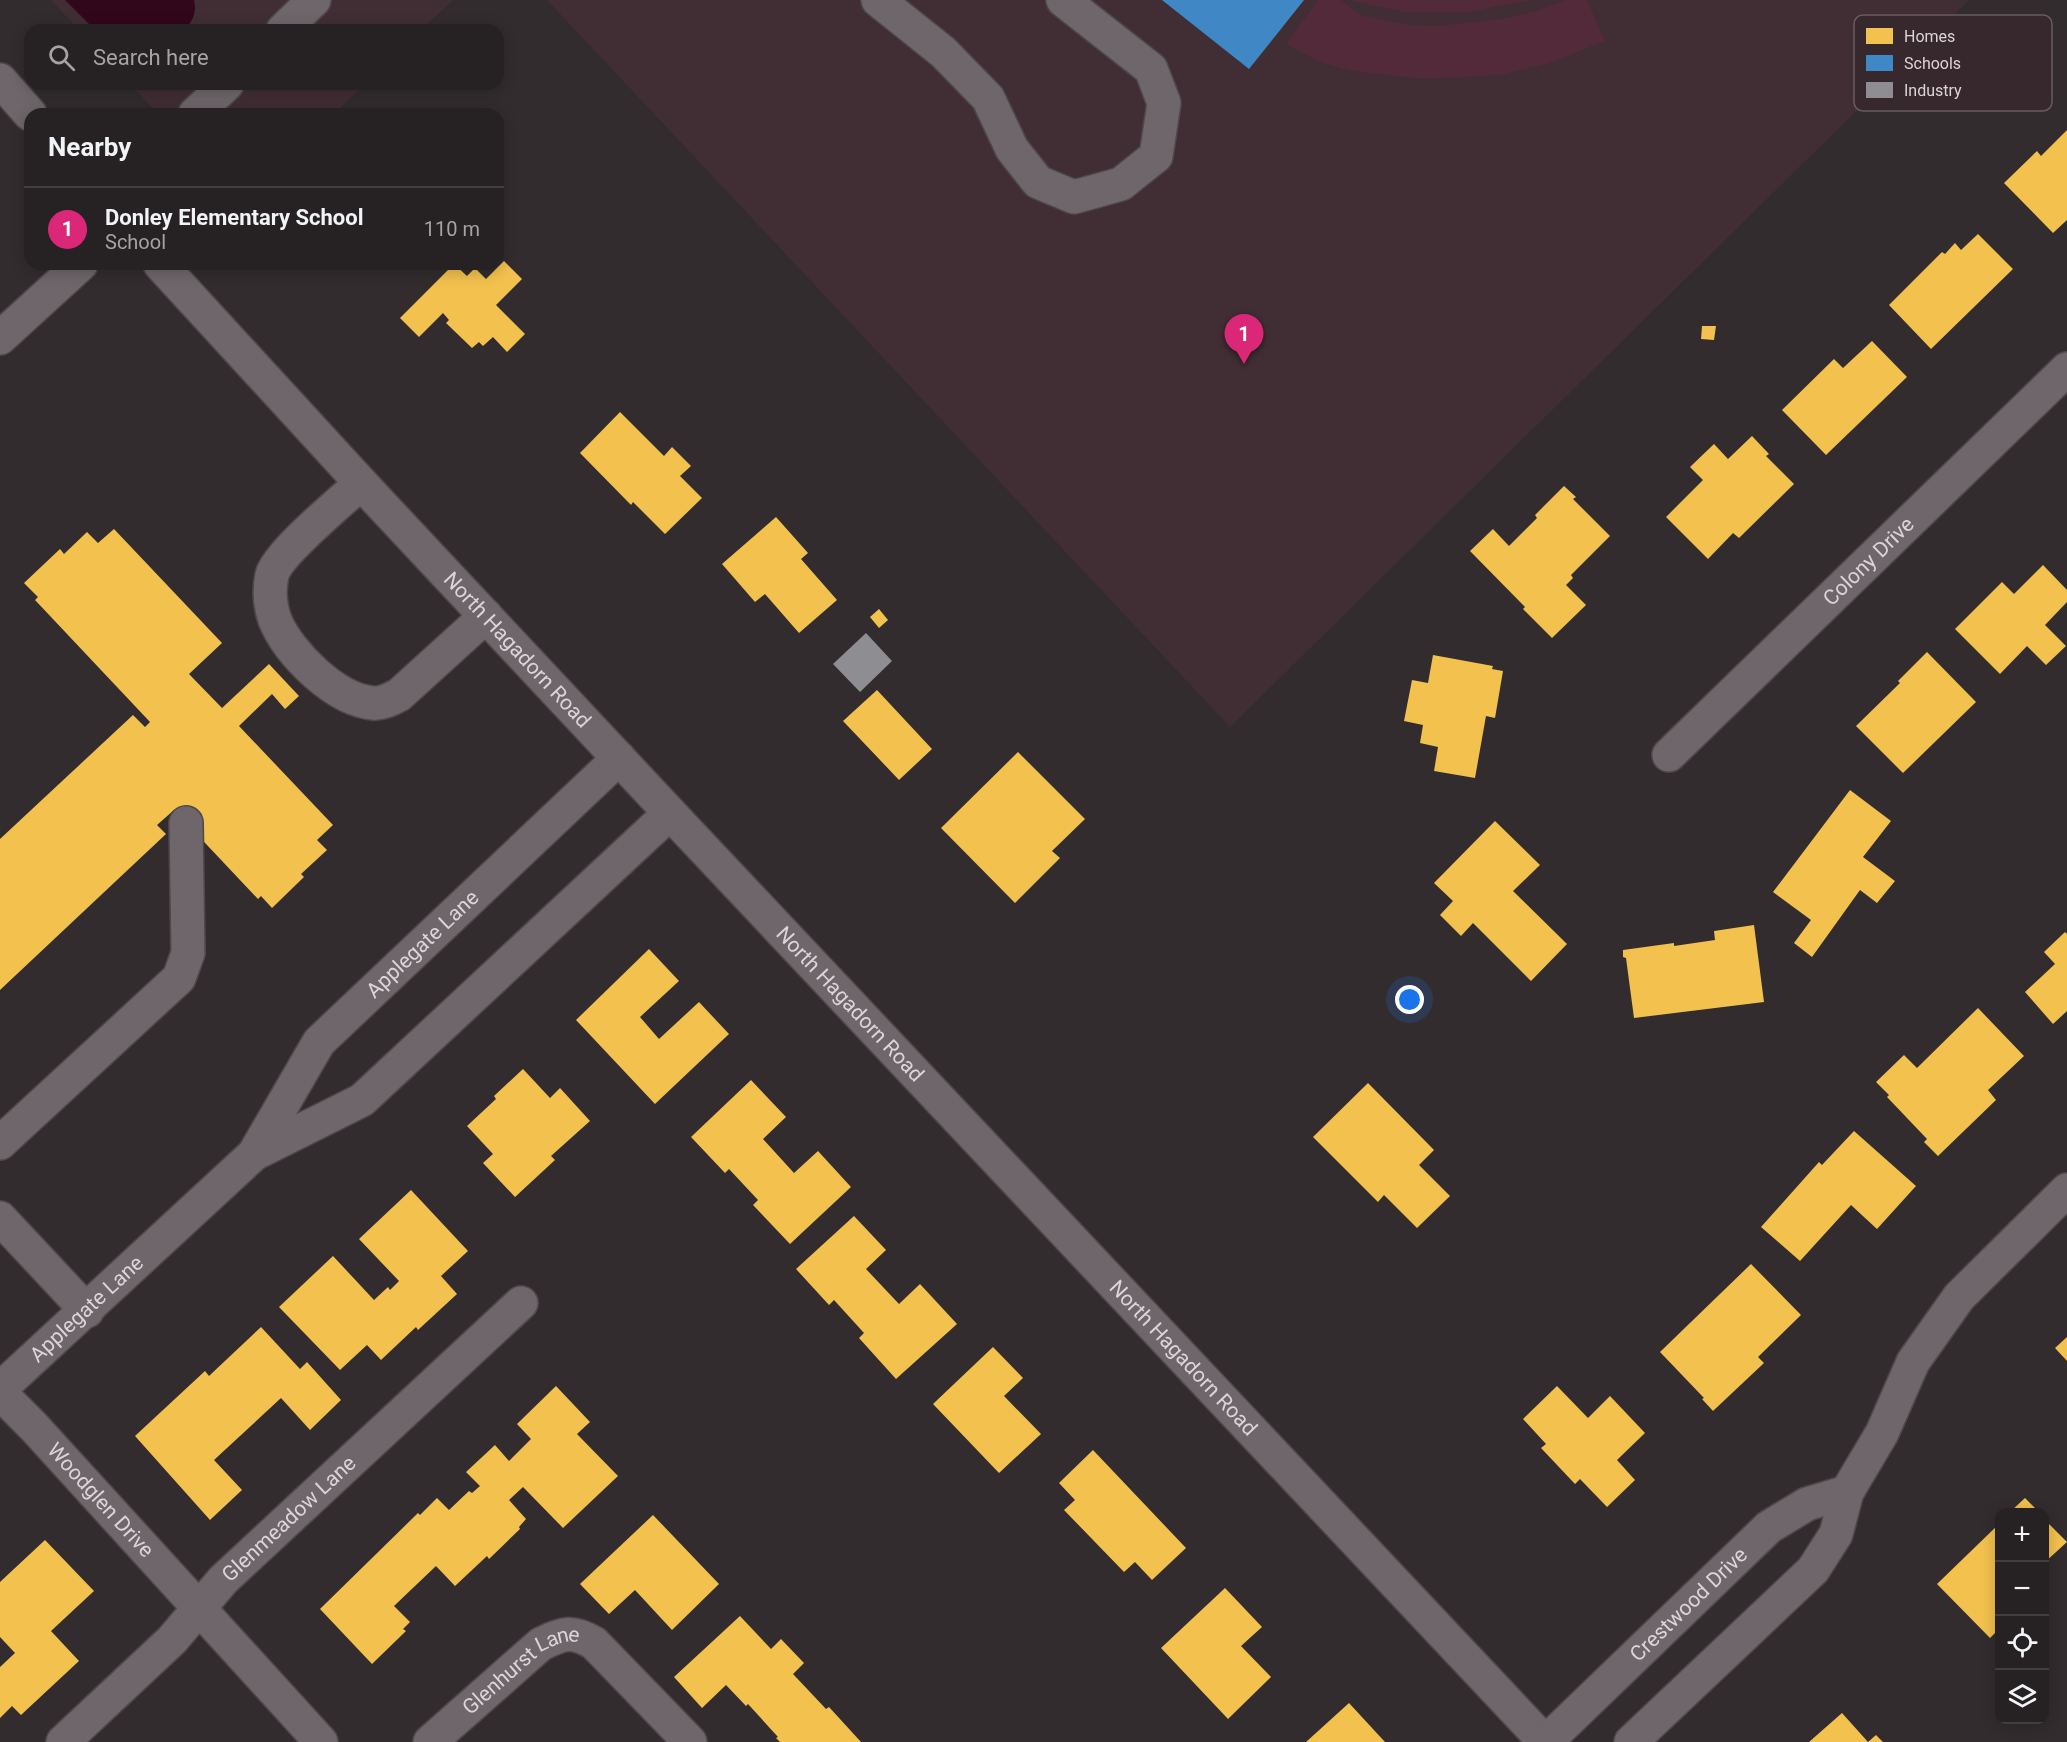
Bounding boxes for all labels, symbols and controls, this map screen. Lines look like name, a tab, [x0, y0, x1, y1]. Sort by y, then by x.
legend	[1854, 15, 2052, 111]
search box	[24, 24, 504, 90]
text: Homes	[1904, 27, 1955, 46]
icon: search	[45, 41, 78, 74]
text: Search here	[93, 45, 209, 70]
text: Schools	[1904, 54, 1961, 73]
text: Industry	[1904, 81, 1962, 100]
text: Nearby	[48, 132, 131, 162]
text: Donley Elementary School	[105, 205, 364, 230]
text: 1	[62, 217, 73, 241]
text: 110 m	[424, 217, 480, 241]
text: School	[105, 230, 166, 254]
pin: 1	[1224, 314, 1264, 364]
street label: Colony Drive	[1818, 512, 1919, 611]
street label: North Hagadorn Road	[439, 567, 596, 733]
street label: Applegate Lane	[361, 885, 484, 1003]
street label: North Hagadorn Road	[771, 922, 929, 1087]
your location	[1395, 985, 1424, 1014]
street label: Applegate Lane	[25, 1251, 148, 1367]
street label: North Hagadorn Road	[1105, 1276, 1262, 1440]
street label: Woodglen Drive	[43, 1438, 159, 1562]
street label: Glenmeadow Lane	[217, 1451, 361, 1587]
map controls	[1995, 1508, 2049, 1724]
button: +	[1995, 1508, 2049, 1562]
street label: Crestwood Drive	[1625, 1543, 1752, 1666]
button: −	[1995, 1562, 2049, 1616]
button: locate	[1995, 1616, 2049, 1670]
street label: Glenhurst Lane	[458, 1622, 581, 1720]
button: layers	[1995, 1670, 2049, 1724]

